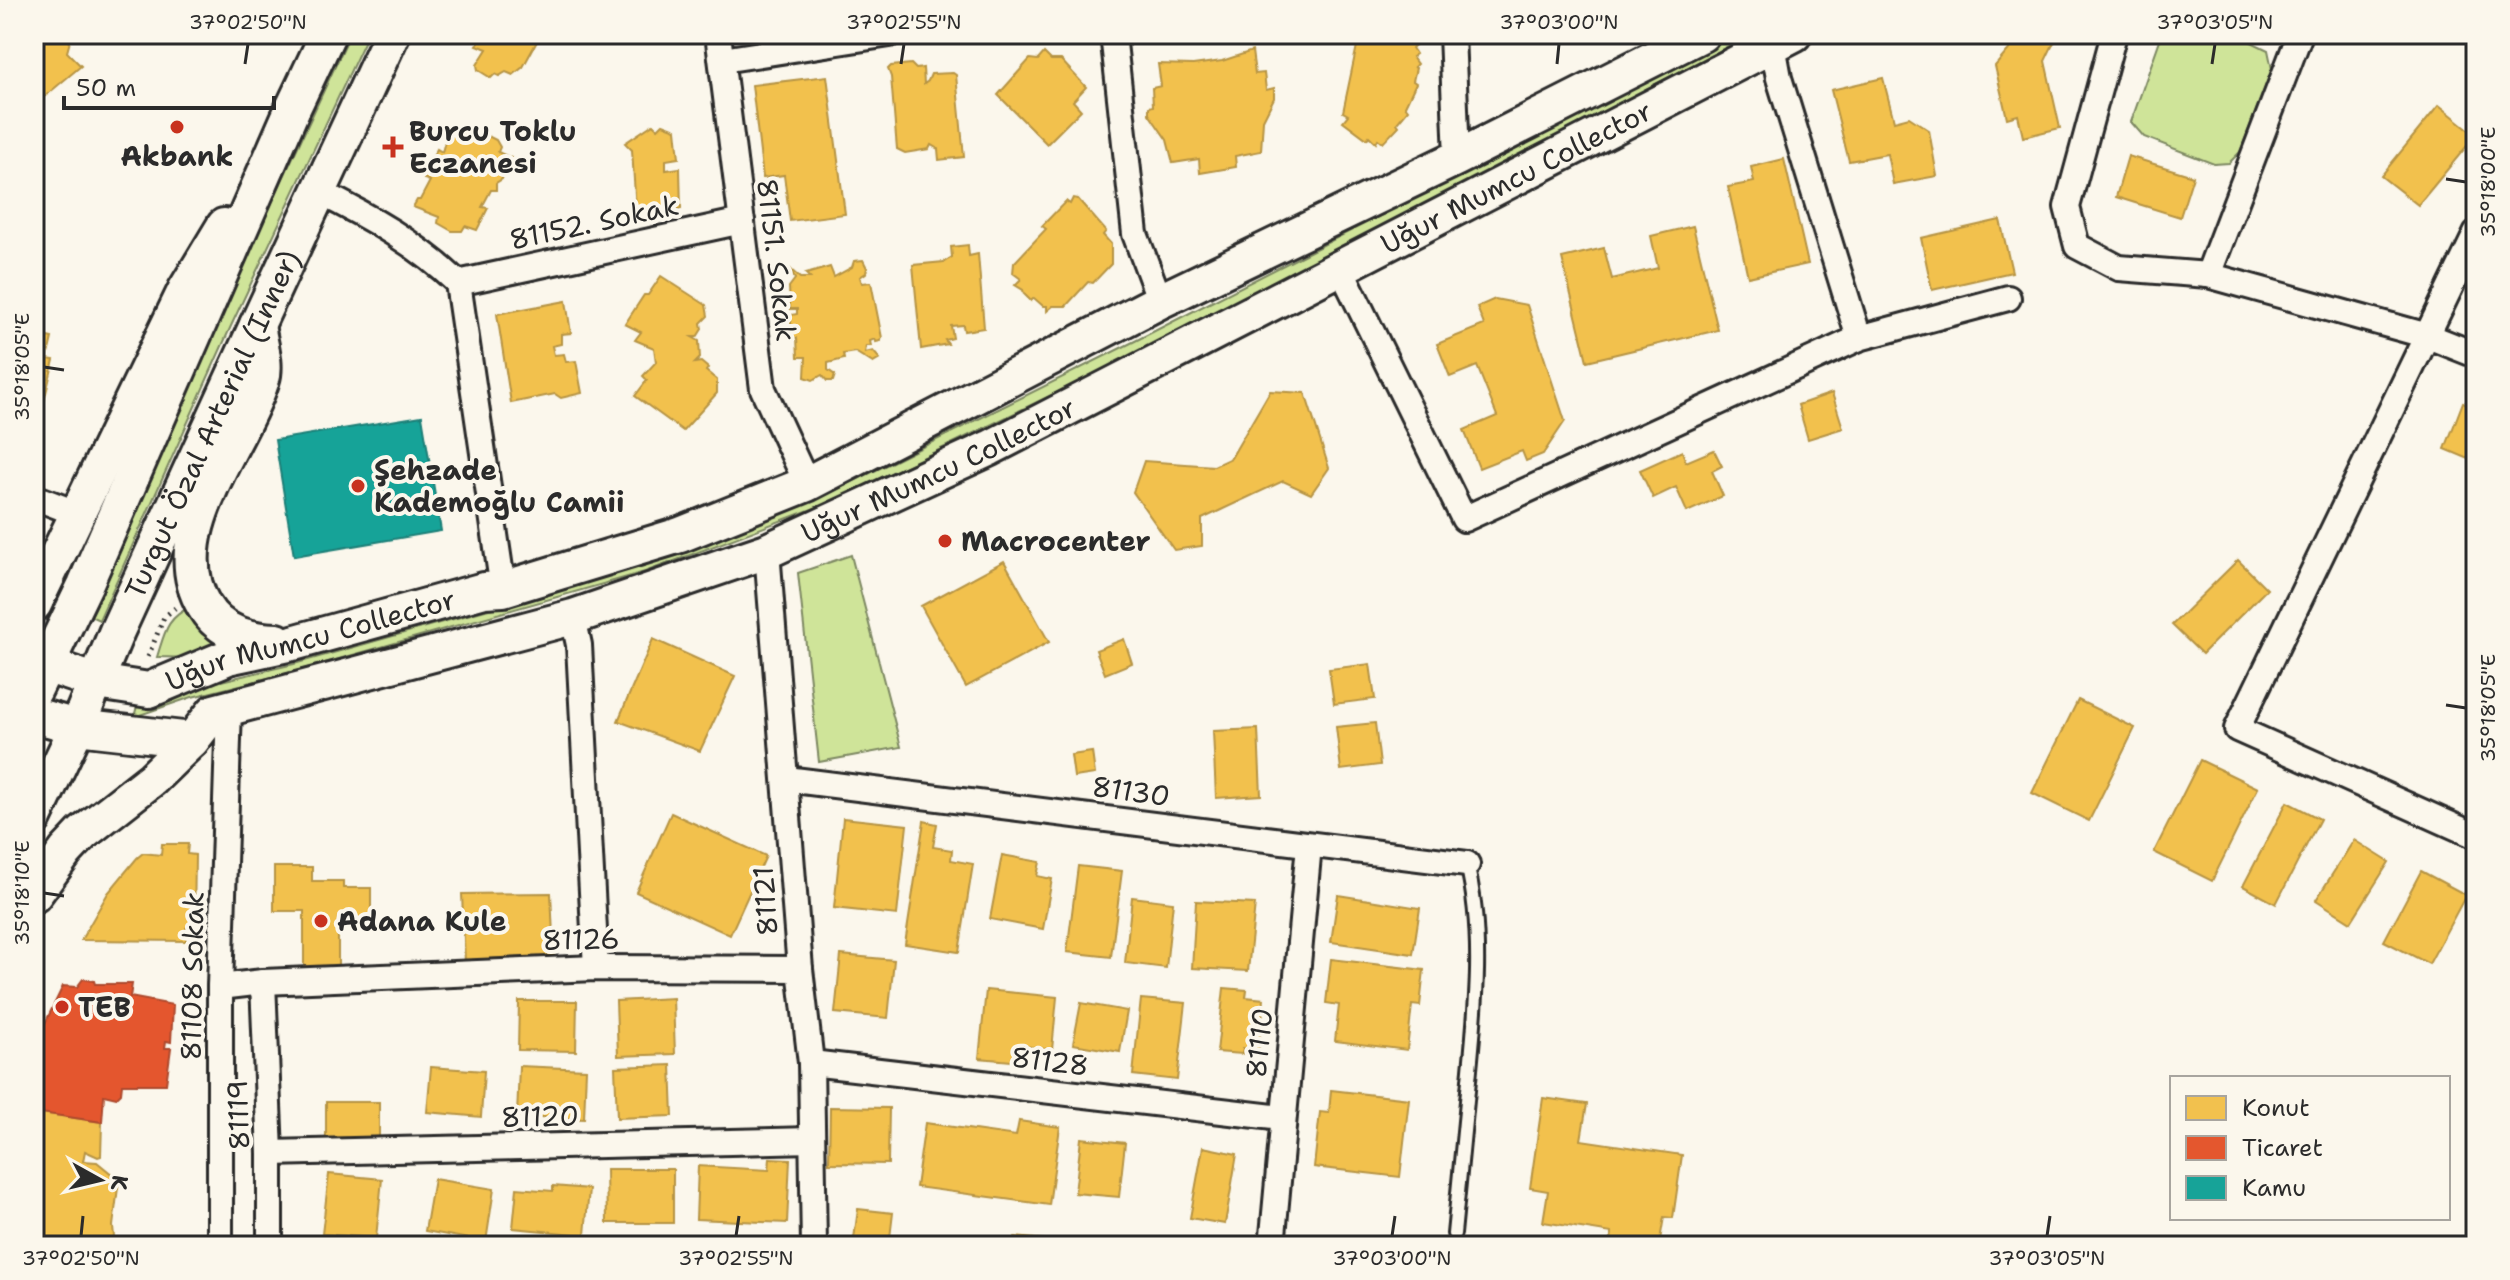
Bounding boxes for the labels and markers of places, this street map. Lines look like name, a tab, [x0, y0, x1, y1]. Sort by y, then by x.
place label: Burcu Toklu Eczanesi	[409, 112, 576, 182]
marker: Akbank	[168, 118, 186, 136]
place label: Akbank	[120, 137, 234, 175]
marker: Burcu Toklu Eczanesi	[384, 138, 402, 156]
place label: Şehzade Kademoğlu Camii	[374, 451, 625, 521]
marker: Şehzade Kademoğlu Camii	[349, 477, 367, 495]
place label: Macrocenter	[961, 522, 1151, 560]
marker: Macrocenter	[936, 532, 954, 550]
place label: Adana Kule	[337, 902, 506, 940]
marker: Adana Kule	[312, 912, 330, 930]
place label: TEB	[78, 988, 131, 1026]
marker: TEB	[53, 998, 71, 1016]

